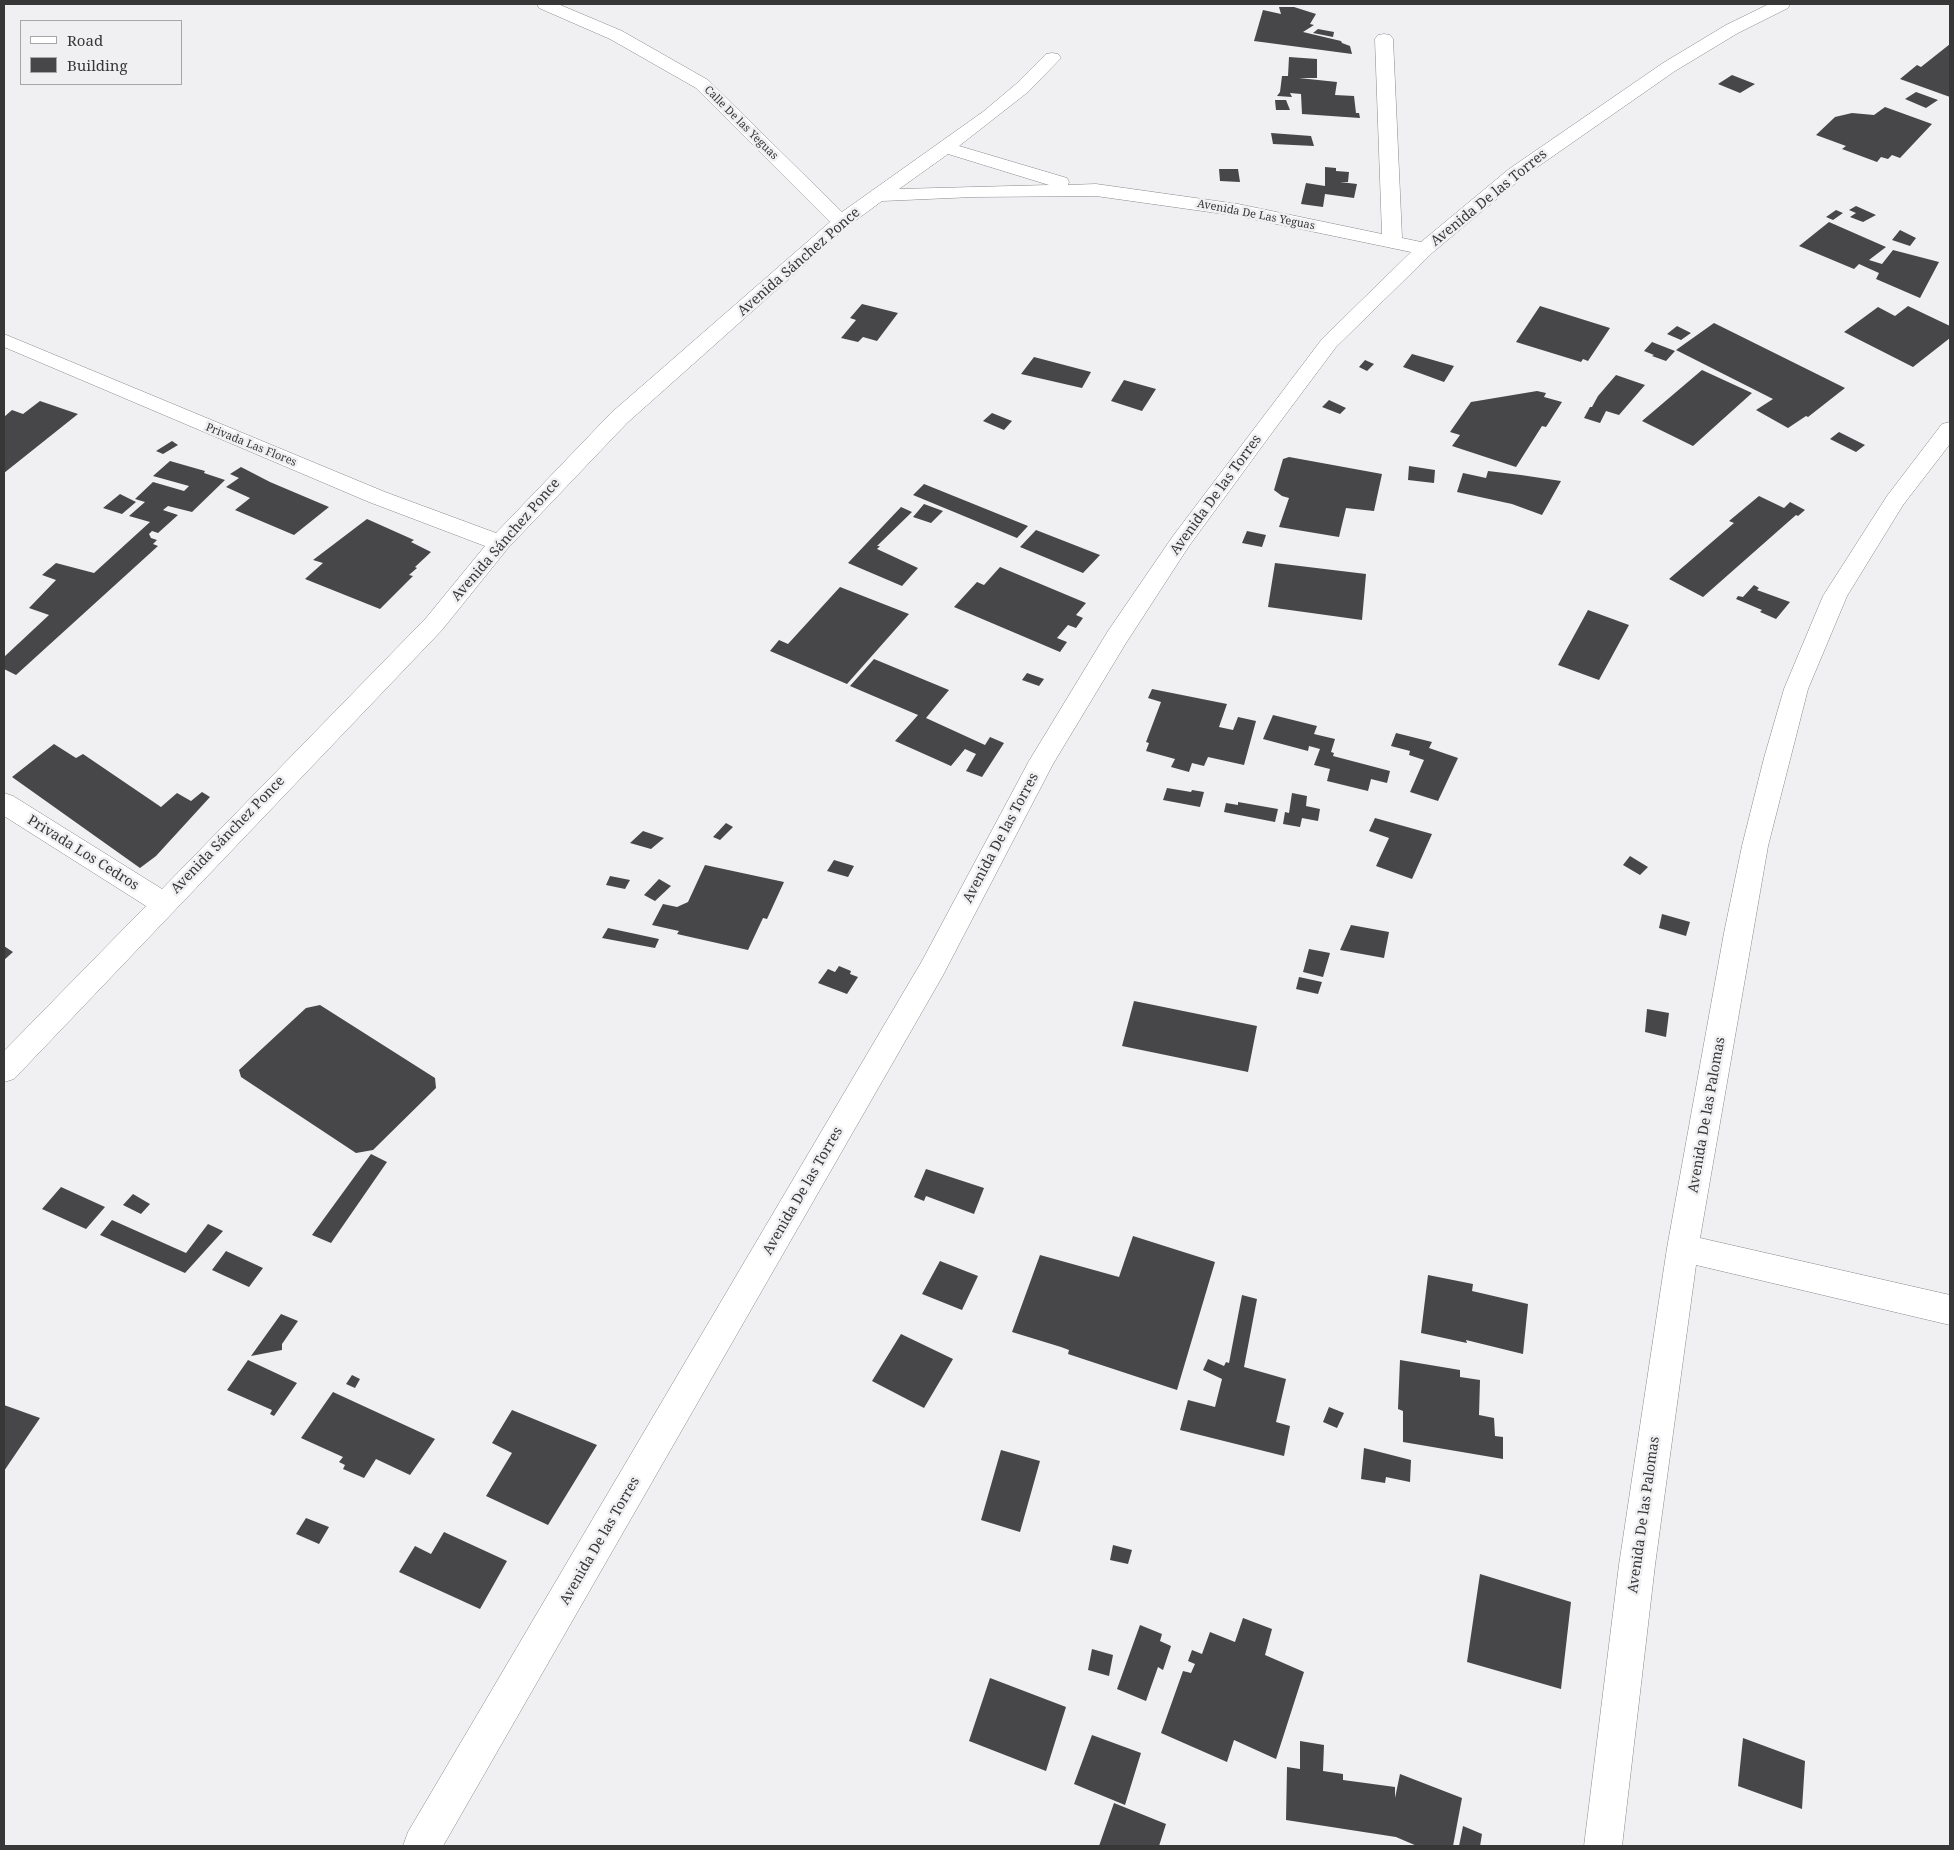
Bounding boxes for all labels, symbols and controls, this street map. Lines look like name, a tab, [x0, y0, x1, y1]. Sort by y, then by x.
legend	[20, 20, 182, 85]
text: Road	[67, 30, 103, 50]
text: Building	[67, 55, 128, 75]
street label: Calle De las Yeguas	[701, 83, 781, 163]
street label: Avenida De las Torres	[1427, 146, 1551, 250]
street label: Avenida De Las Yeguas	[1196, 197, 1316, 233]
street label: Avenida Sánchez Ponce	[734, 204, 864, 320]
street label: Privada Las Flores	[204, 421, 298, 469]
street label: Avenida De las Torres	[1167, 432, 1265, 558]
street label: Avenida Sánchez Ponce	[448, 475, 564, 605]
street label: Avenida De las Torres	[960, 770, 1042, 906]
street label: Avenida Sánchez Ponce	[168, 773, 288, 897]
street label: Privada Los Cedros	[24, 812, 142, 894]
street label: Avenida De las Palomas	[1685, 1036, 1729, 1194]
street label: Avenida De las Torres	[760, 1124, 846, 1258]
street label: Avenida De las Palomas	[1625, 1436, 1663, 1594]
street label: Avenida De las Torres	[557, 1474, 643, 1608]

